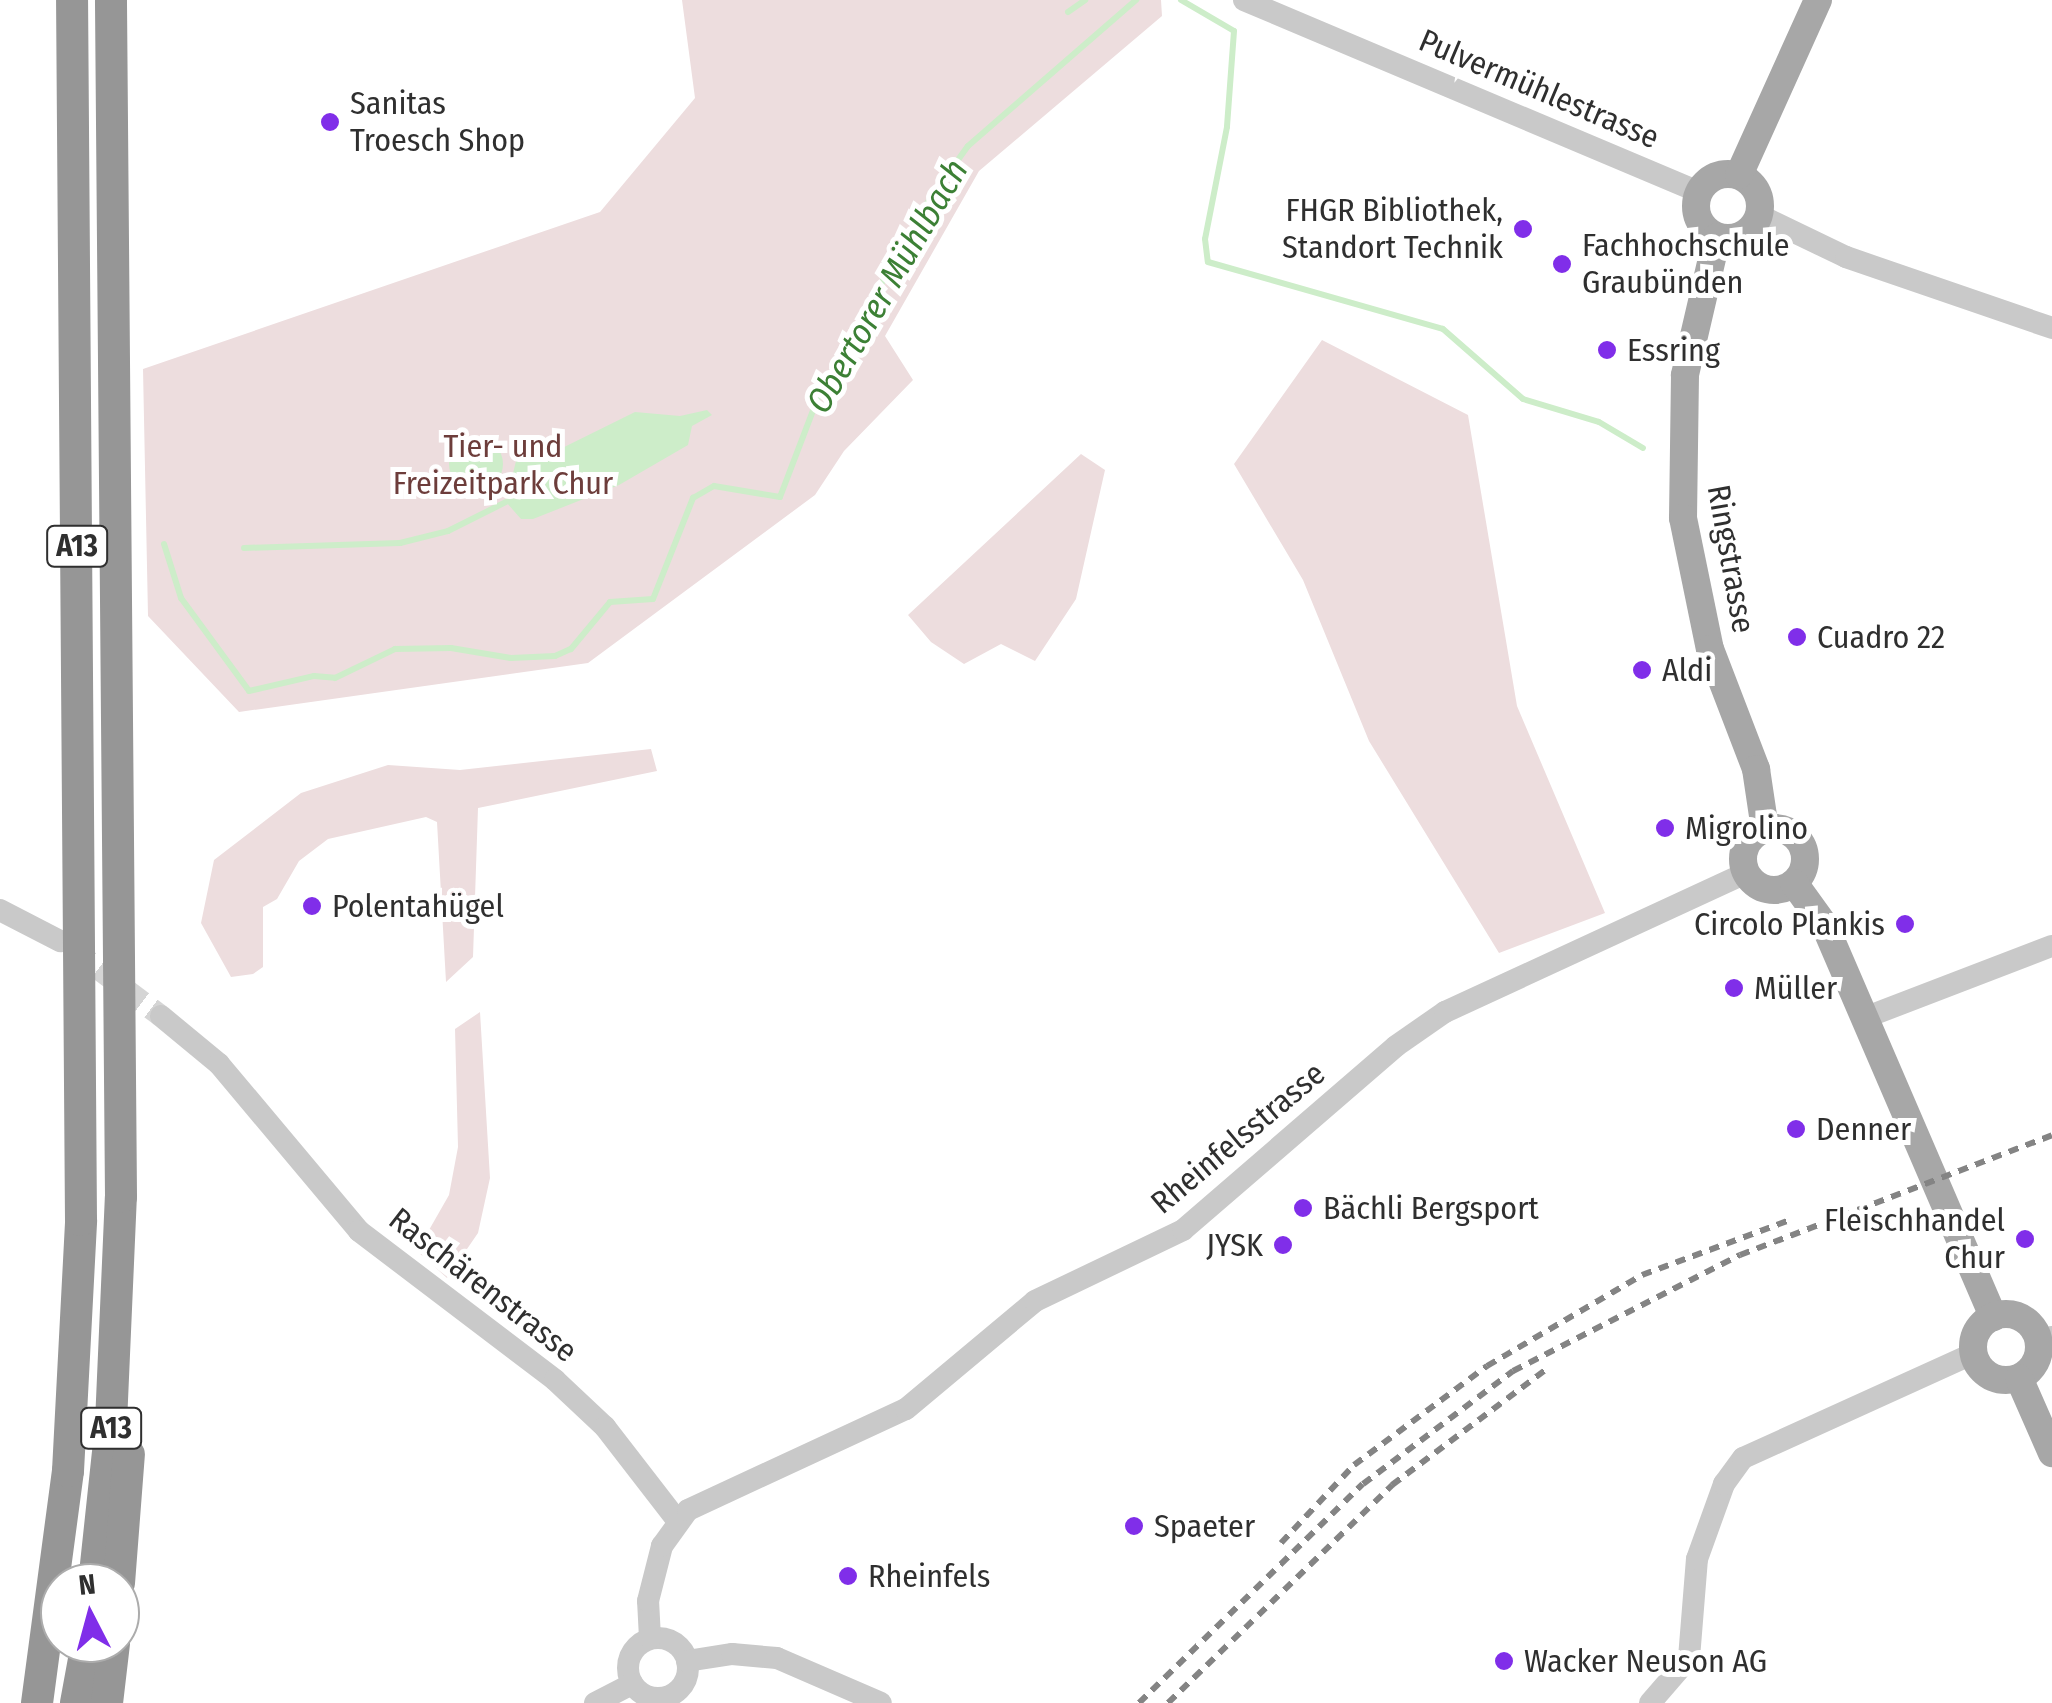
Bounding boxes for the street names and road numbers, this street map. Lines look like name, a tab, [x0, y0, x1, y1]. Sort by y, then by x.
street label: Pulvermühlestrasse	[1413, 21, 1665, 157]
street label: Ringstrasse	[1699, 482, 1763, 636]
road number: A13	[44, 521, 110, 571]
street label: Rheinfelsstrasse	[1143, 1054, 1333, 1222]
street label: Raschärenstrasse	[381, 1200, 585, 1370]
road number: A13	[78, 1403, 144, 1453]

